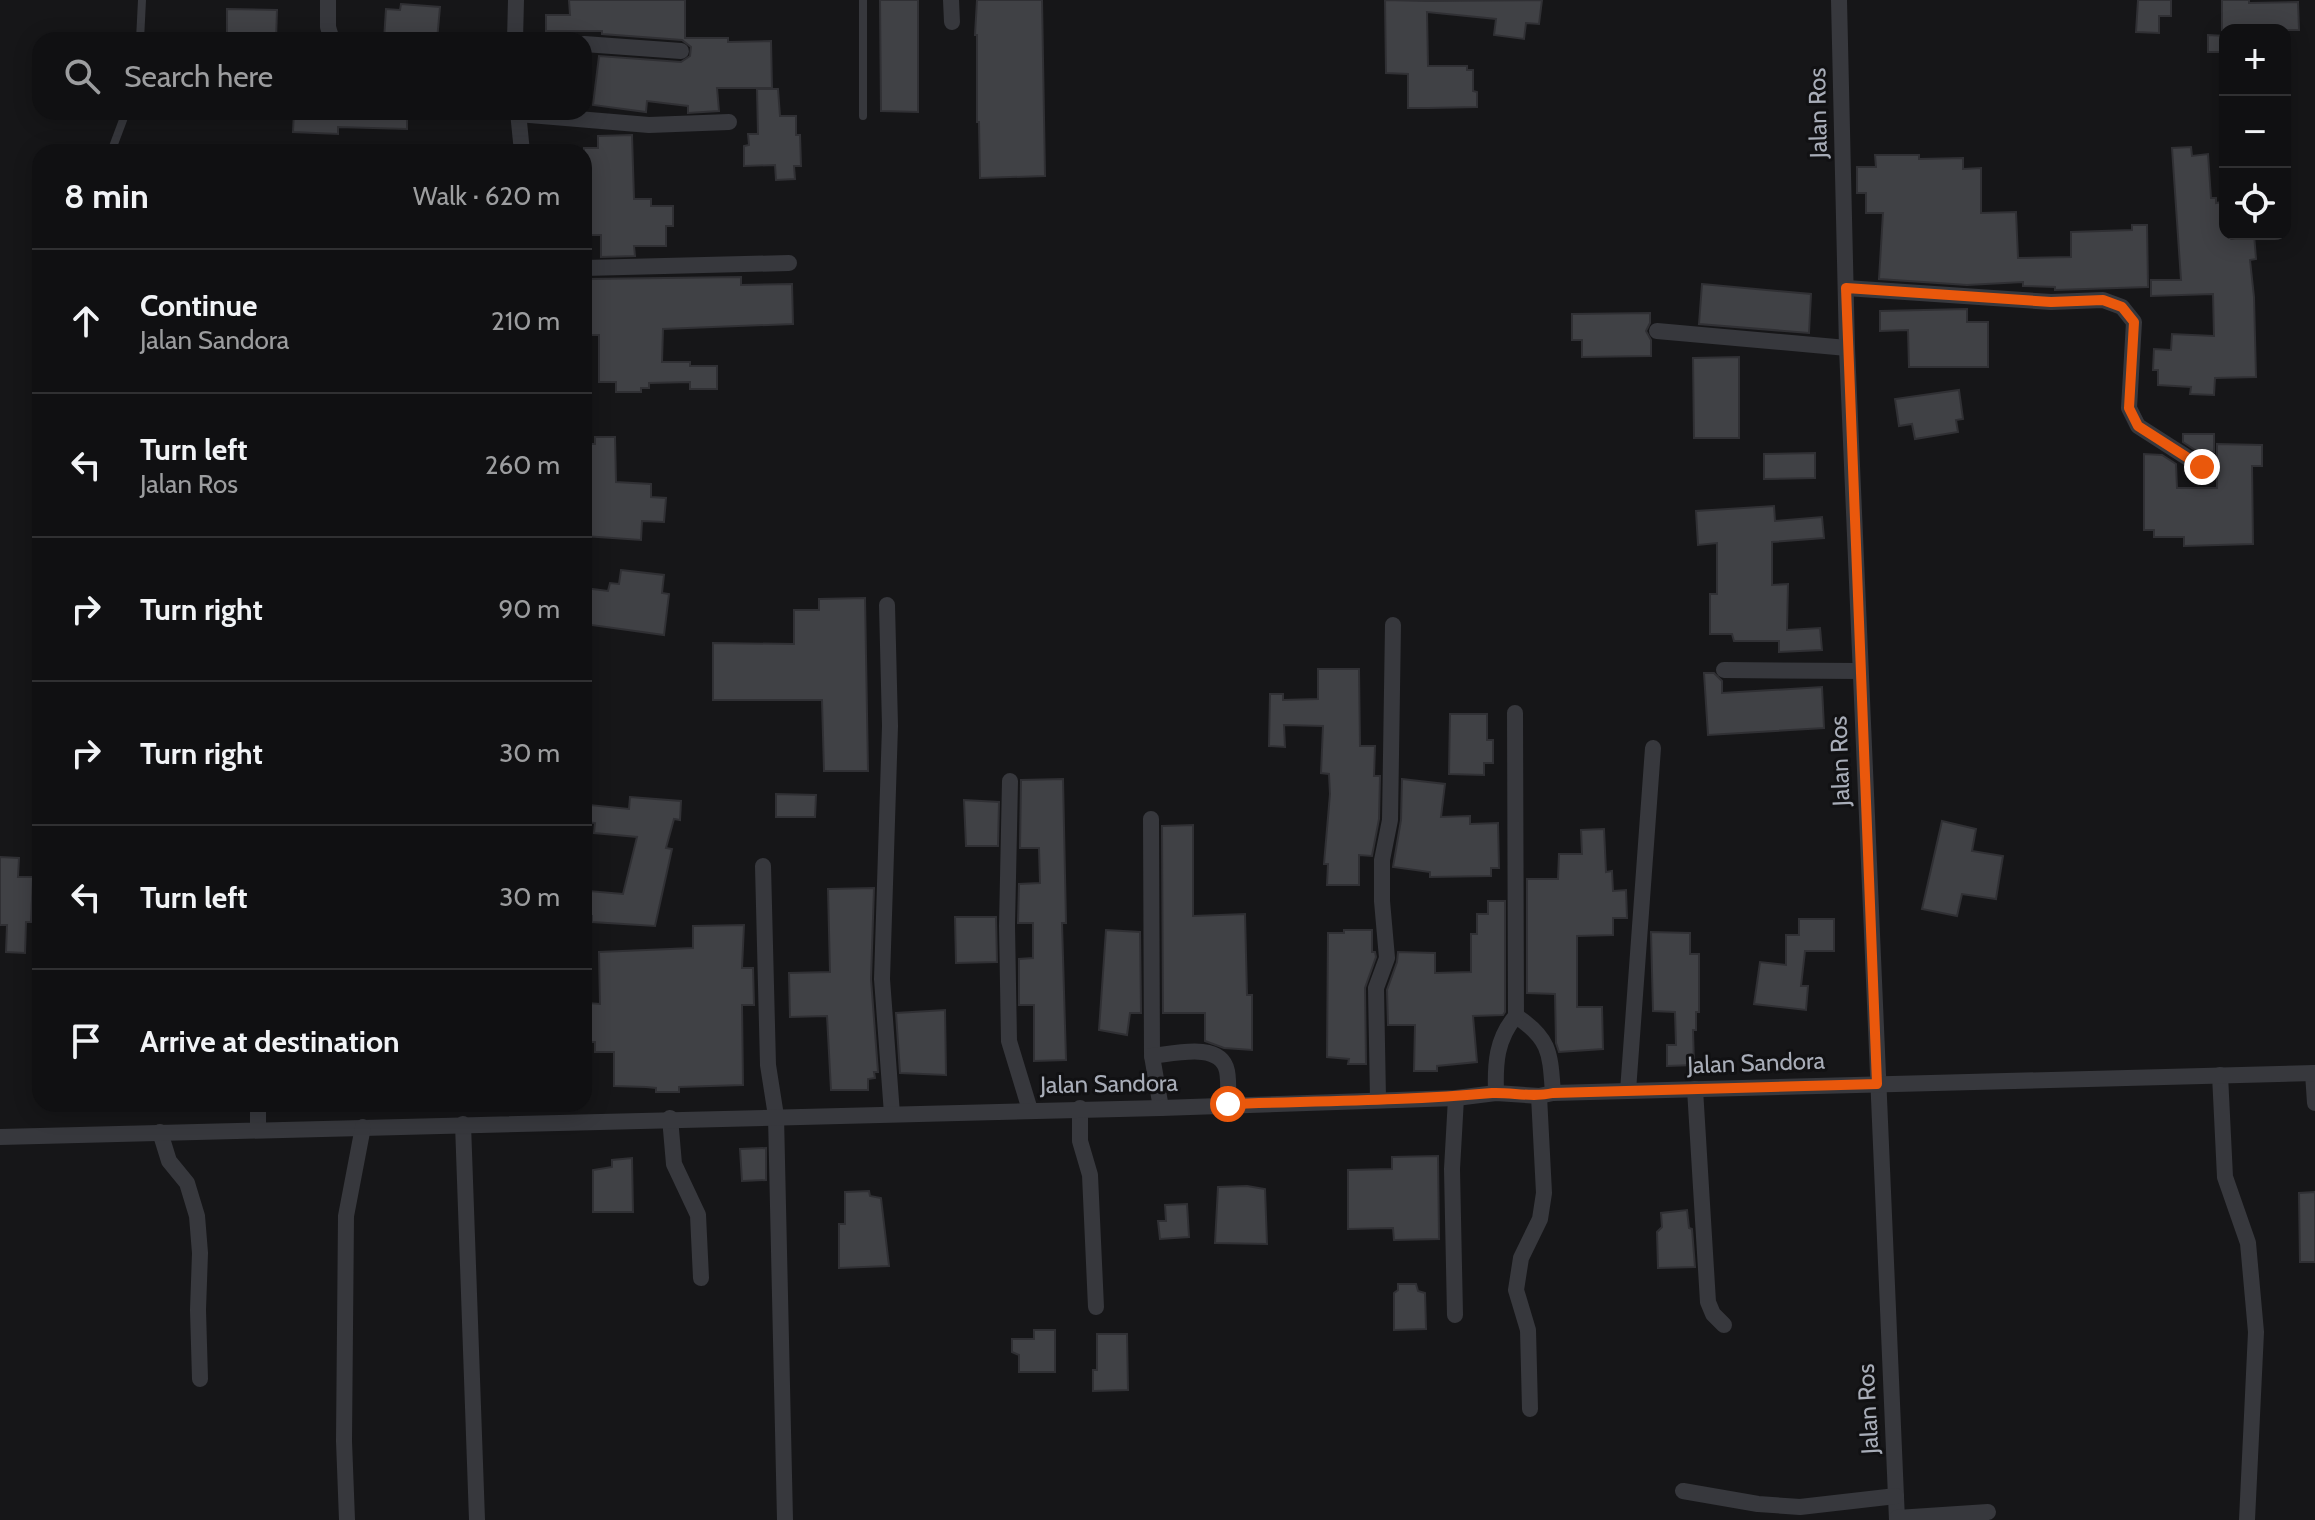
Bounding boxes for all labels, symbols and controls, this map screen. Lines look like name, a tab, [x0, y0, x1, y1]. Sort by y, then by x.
map controls	[2219, 24, 2291, 240]
button: +	[2219, 24, 2291, 96]
search box	[32, 32, 592, 120]
icon: search	[60, 54, 104, 98]
text: Search here	[124, 58, 273, 95]
street label: Jalan Ros	[1802, 67, 1833, 160]
button: −	[2219, 96, 2291, 168]
button: locate	[2219, 168, 2291, 240]
text: 8 min	[64, 175, 149, 217]
text: Walk · 620 m	[413, 180, 560, 212]
text: Continue	[140, 287, 257, 324]
icon: ahead	[64, 299, 108, 343]
text: 210 m	[491, 305, 560, 337]
text: Jalan Sandora	[140, 324, 289, 356]
text: Turn left	[140, 431, 248, 468]
icon: left	[64, 443, 108, 487]
text: 260 m	[485, 449, 560, 481]
route end	[2184, 449, 2220, 485]
text: Jalan Ros	[140, 468, 238, 500]
icon: right	[64, 587, 108, 631]
text: Turn right	[140, 591, 263, 628]
text: 90 m	[498, 593, 560, 625]
street label: Jalan Ros	[1823, 715, 1856, 808]
icon: right	[64, 731, 108, 775]
text: Turn right	[140, 735, 263, 772]
text: 30 m	[499, 737, 560, 769]
icon: left	[64, 875, 108, 919]
text: Turn left	[140, 879, 248, 916]
text: 30 m	[499, 881, 560, 913]
icon: arrive	[64, 1019, 108, 1063]
text: Arrive at destination	[140, 1023, 400, 1060]
street label: Jalan Sandora	[1686, 1046, 1826, 1079]
street label: Jalan Sandora	[1039, 1068, 1179, 1099]
route start	[1210, 1086, 1246, 1122]
street label: Jalan Ros	[1851, 1363, 1884, 1456]

